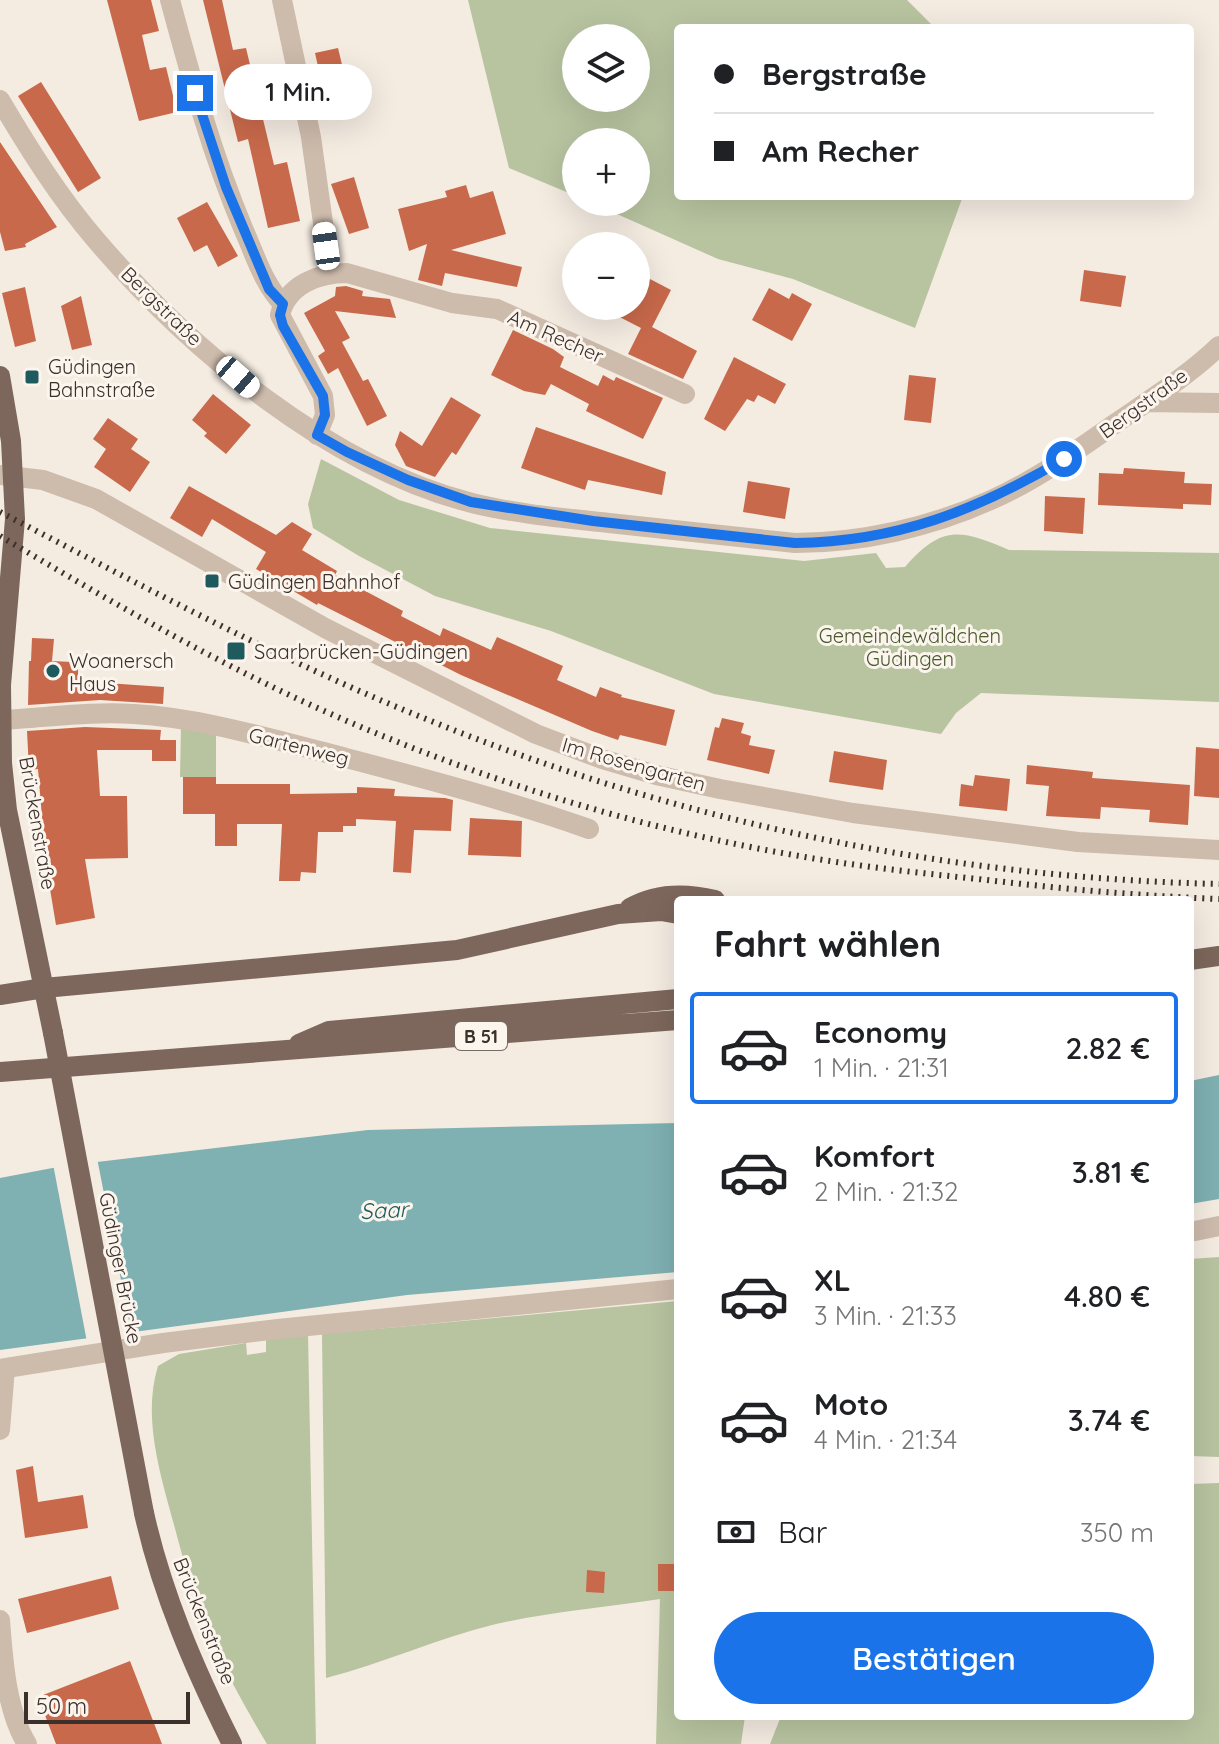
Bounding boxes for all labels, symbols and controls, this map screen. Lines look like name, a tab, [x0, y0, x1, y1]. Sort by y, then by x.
map controls	[562, 24, 650, 320]
button: layers	[562, 24, 650, 112]
text: Bergstraße	[762, 55, 927, 93]
callout: 1 Min.	[223, 65, 371, 121]
route end	[177, 75, 213, 111]
text: 1 Min.	[265, 75, 331, 108]
button: +	[562, 128, 650, 216]
text: Am Recher	[762, 132, 919, 170]
car	[311, 221, 341, 271]
button: −	[562, 232, 650, 320]
street label: Bergstraße	[116, 261, 208, 351]
street label: Am Recher	[504, 304, 608, 368]
car	[212, 352, 264, 402]
place label: Güdingen Bahnstraße	[48, 354, 155, 402]
street label: Bergstraße	[1094, 363, 1192, 443]
marker: Güdingen Bahnstraße	[23, 368, 41, 386]
route start	[1046, 441, 1082, 477]
place label: Güdingen Bahnhof	[228, 569, 400, 594]
marker: Güdingen Bahnhof	[203, 572, 221, 590]
park label: Gemeindewäldchen Güdingen	[819, 623, 1001, 671]
place label: Saarbrücken-Güdingen	[254, 639, 468, 664]
marker: Saarbrücken-Güdingen	[225, 640, 247, 662]
place label: Woanersch Haus	[69, 648, 174, 696]
marker: Woanersch Haus	[44, 662, 62, 680]
street label: Gartenweg	[246, 722, 352, 770]
street label: Im Rosengarten	[559, 732, 709, 796]
street label: Brückenstraße	[14, 754, 62, 892]
text: Fahrt wählen	[714, 921, 941, 966]
icon: car	[718, 1012, 790, 1084]
text: Economy	[814, 1013, 947, 1051]
road number: B 51	[455, 1022, 507, 1050]
text: 2.82 €	[1065, 1029, 1150, 1067]
text: 1 Min. · 21:31	[814, 1051, 949, 1084]
icon: car	[718, 1136, 790, 1208]
text: Komfort	[814, 1137, 936, 1175]
text: 3.81 €	[1072, 1153, 1150, 1191]
text: 2 Min. · 21:32	[814, 1175, 958, 1208]
street label: Güdinger Brücke	[94, 1190, 148, 1346]
water label: Saar	[359, 1195, 411, 1225]
icon: car	[718, 1260, 790, 1332]
text: XL	[814, 1261, 851, 1299]
text: 4.80 €	[1064, 1277, 1150, 1315]
text: 3 Min. · 21:33	[814, 1299, 957, 1332]
icon: car	[718, 1384, 790, 1456]
text: Moto	[814, 1385, 888, 1423]
text: 3.74 €	[1068, 1401, 1150, 1439]
text: 4 Min. · 21:34	[814, 1423, 957, 1456]
icon: cash	[714, 1510, 758, 1554]
text: Bar	[778, 1513, 827, 1551]
text: 350 m	[1080, 1516, 1154, 1549]
street label: Brückenstraße	[168, 1554, 242, 1688]
button: Bestätigen	[714, 1612, 1154, 1704]
scale bar	[24, 1688, 190, 1724]
text: 50 m	[36, 1692, 87, 1720]

